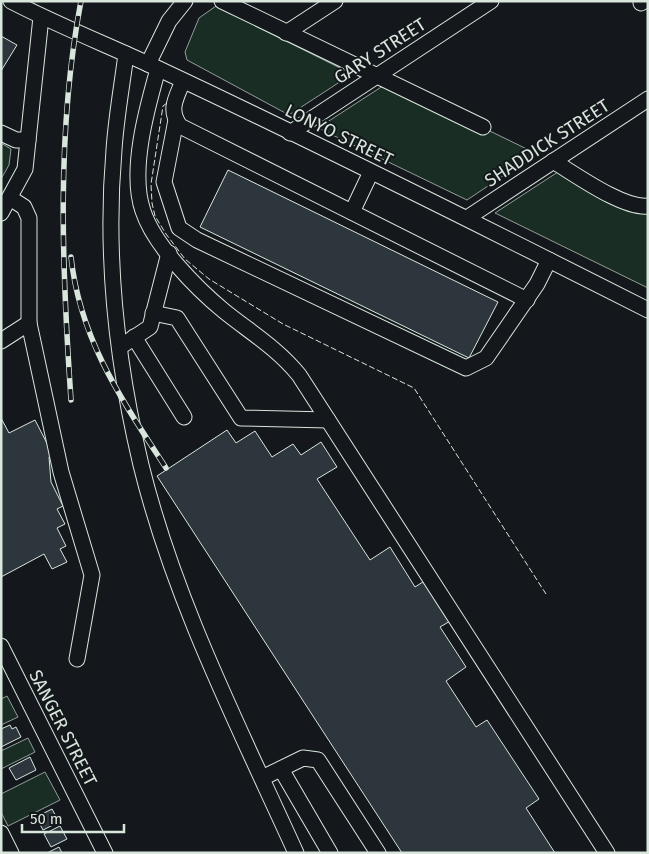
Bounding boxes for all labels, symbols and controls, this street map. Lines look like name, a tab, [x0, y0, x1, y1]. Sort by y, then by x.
street label: GARY STREET	[330, 13, 431, 89]
street label: SHADDICK STREET	[480, 94, 614, 192]
street label: LONYO STREET	[281, 99, 397, 171]
street label: SANGER STREET	[24, 666, 102, 790]
scale bar	[22, 802, 125, 834]
text: 50 m	[30, 810, 63, 828]

